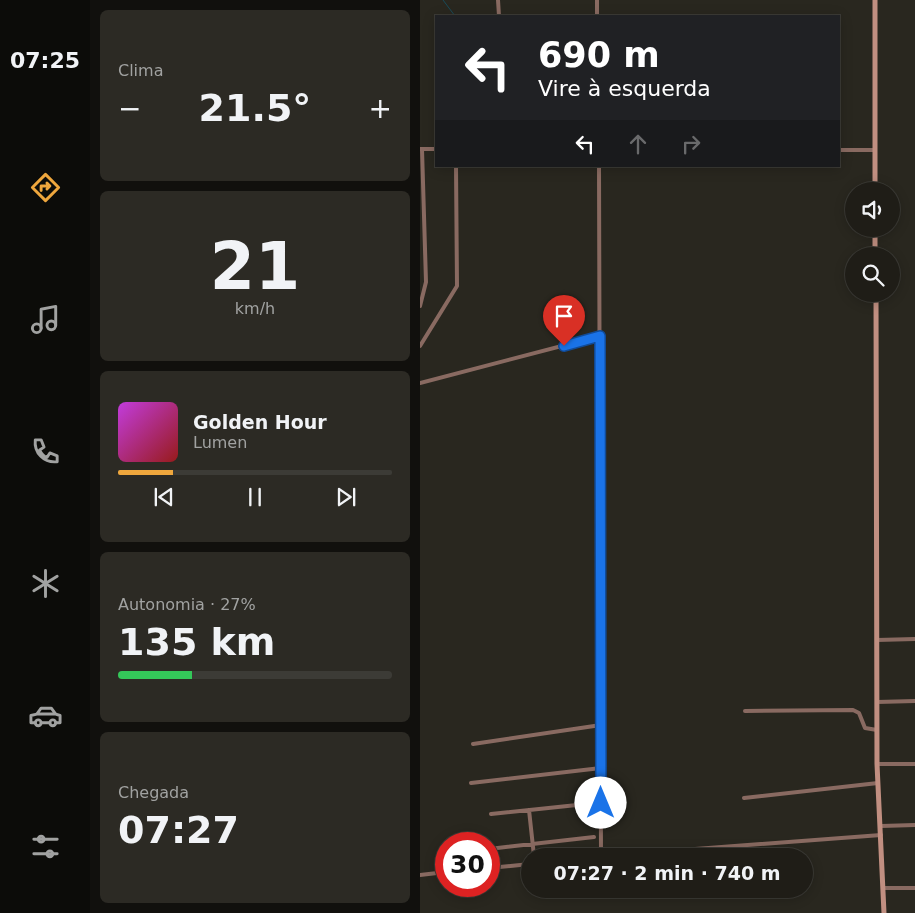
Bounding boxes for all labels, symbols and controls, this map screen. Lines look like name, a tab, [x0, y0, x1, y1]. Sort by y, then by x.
icon: left	[455, 35, 520, 100]
text: 690 m	[538, 35, 660, 75]
text: 07:25	[10, 48, 80, 73]
text: Clima	[118, 61, 163, 80]
text: Vire à esquerda	[538, 76, 711, 101]
text: 21.5°	[199, 86, 311, 130]
text: −	[118, 92, 141, 125]
text: +	[369, 92, 392, 125]
icon: left	[571, 130, 599, 158]
icon: ahead	[624, 130, 652, 158]
icon: right	[677, 130, 705, 158]
icon: directions	[28, 170, 63, 205]
map controls	[845, 182, 900, 302]
button: sound	[845, 182, 900, 237]
text: 21	[210, 229, 300, 304]
button: search	[845, 247, 900, 302]
pin	[543, 295, 585, 346]
text: km/h	[235, 299, 275, 318]
icon: music	[28, 302, 63, 337]
icon: arrive	[550, 302, 578, 330]
text: Golden Hour	[193, 411, 327, 433]
text: Lumen	[193, 433, 247, 452]
icon: phone	[28, 434, 63, 469]
icon: previous	[150, 483, 178, 511]
icon: pause	[241, 483, 269, 511]
icon: next	[332, 483, 360, 511]
icon: climate	[28, 566, 63, 601]
text: Autonomia · 27%	[118, 595, 256, 614]
text: 135 km	[118, 620, 275, 664]
icon: car	[28, 698, 63, 733]
position arrow	[574, 776, 626, 828]
text: Chegada	[118, 783, 189, 802]
text: 07:27	[118, 808, 239, 852]
icon: filters	[28, 829, 63, 864]
speed limit sign: 30	[435, 832, 500, 897]
text: 07:27 · 2 min · 740 m	[553, 862, 781, 884]

